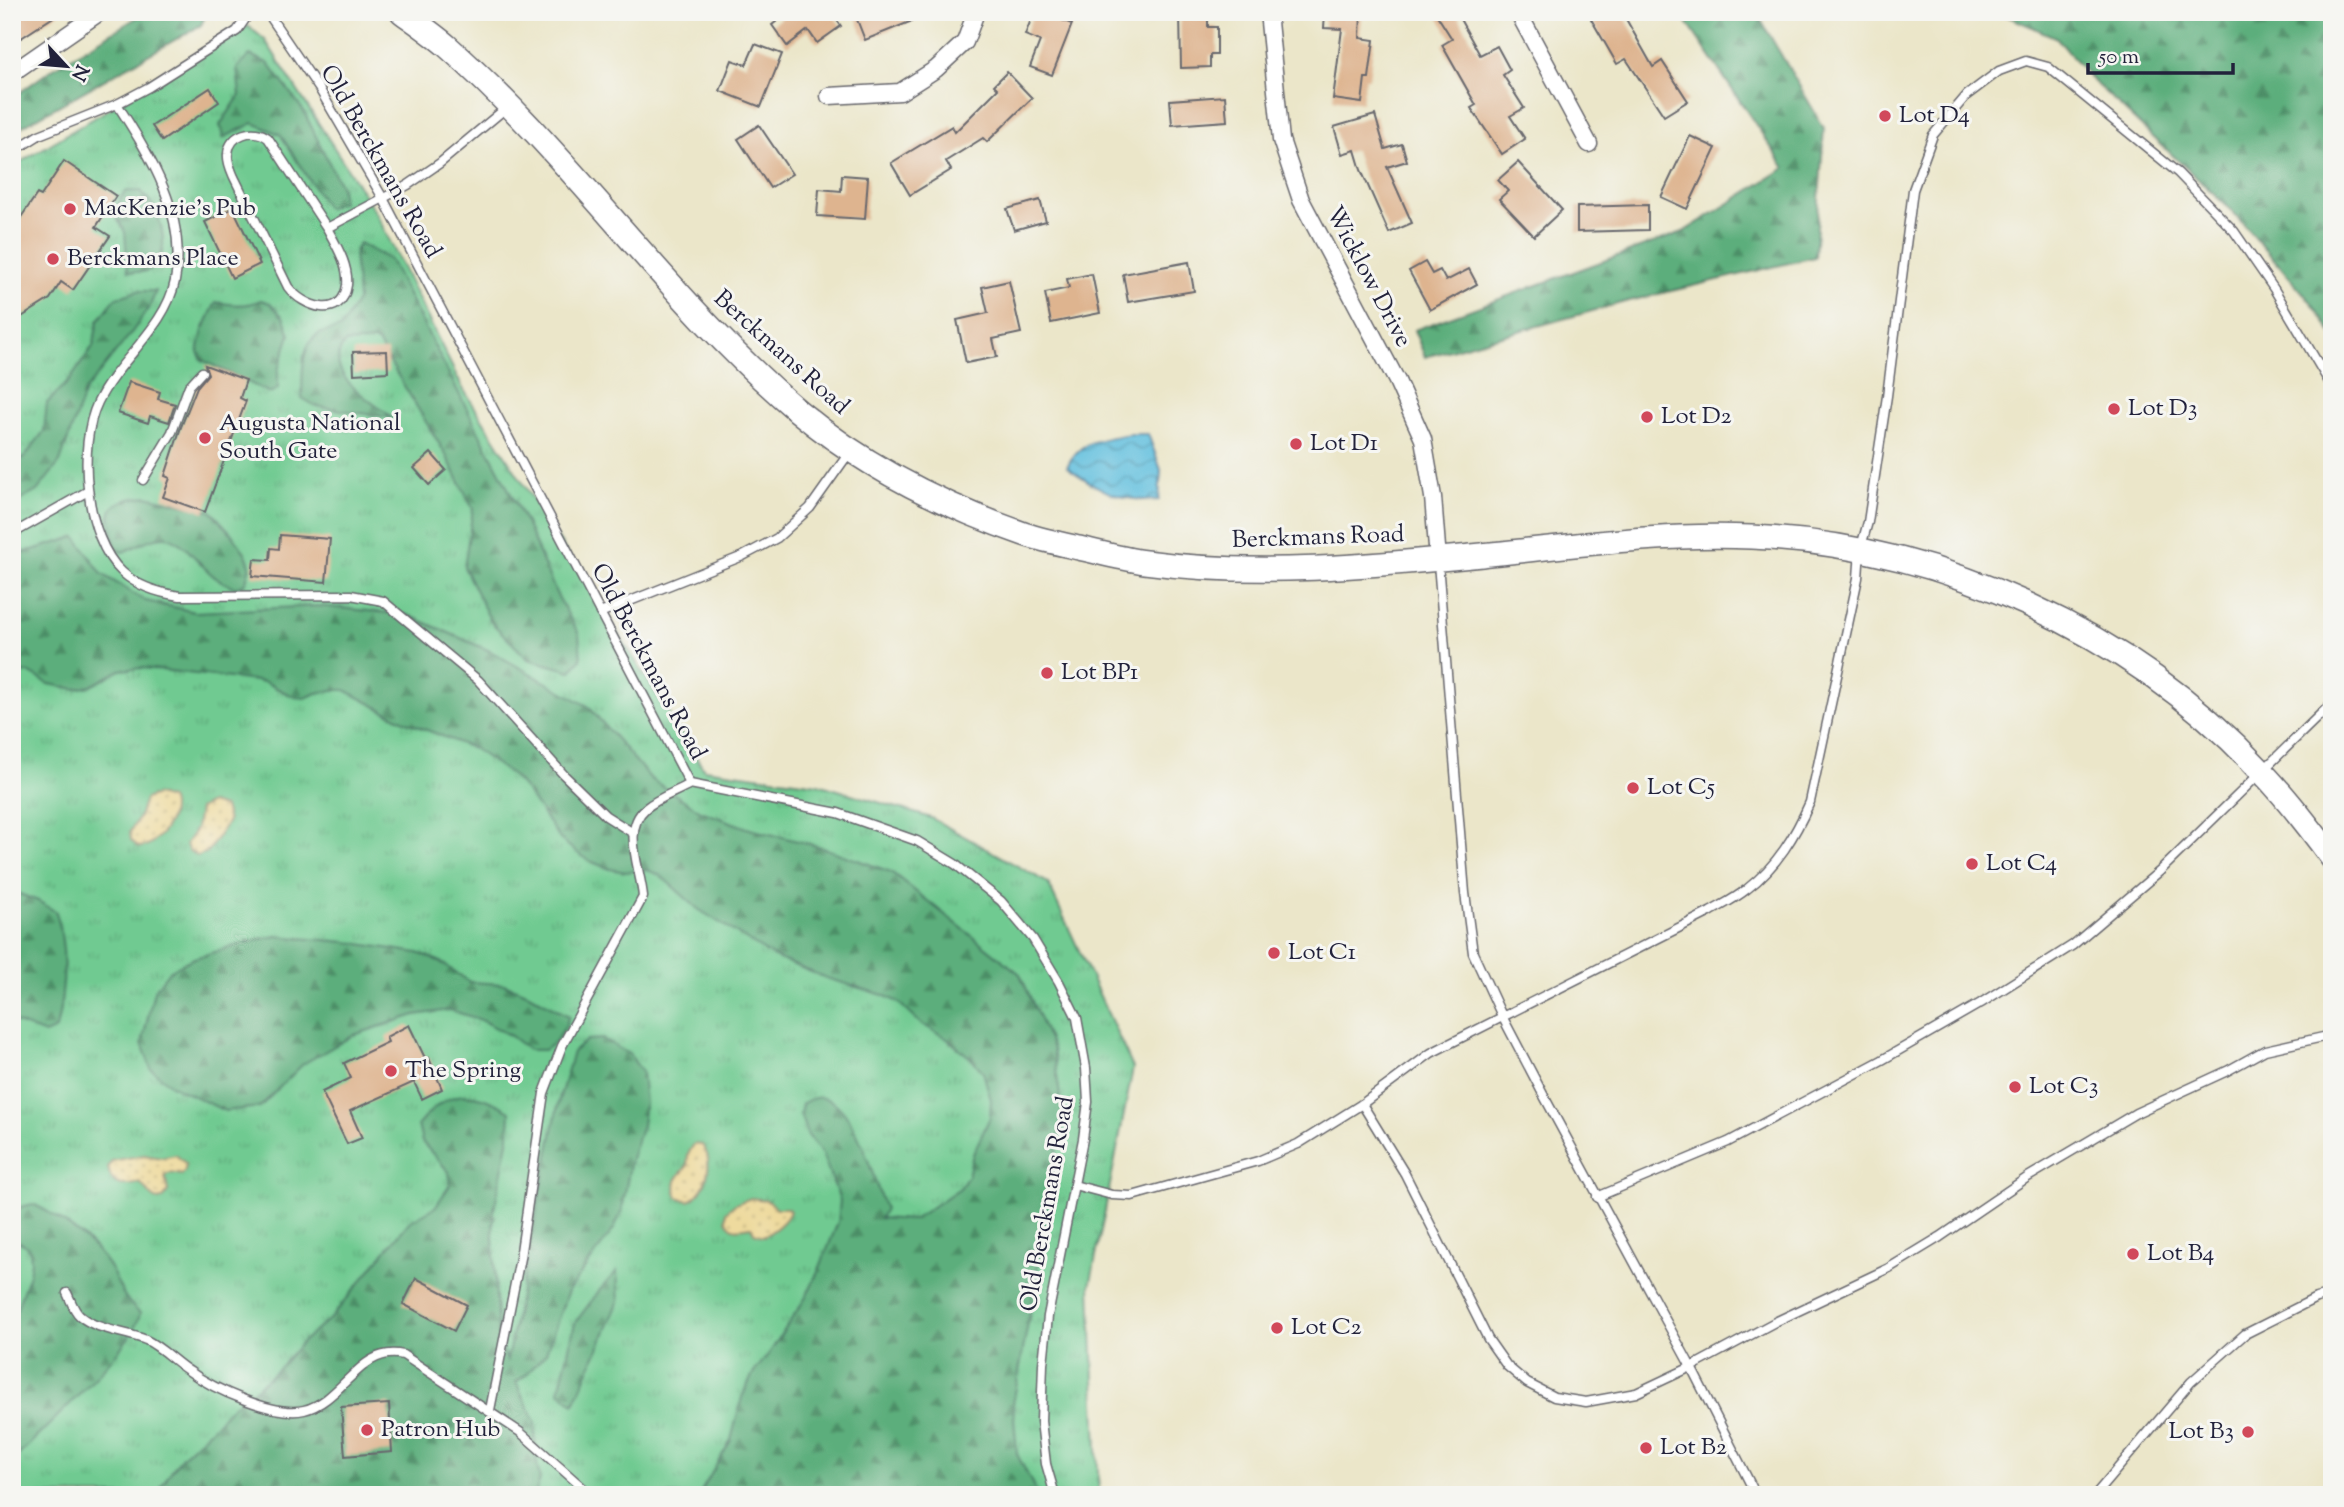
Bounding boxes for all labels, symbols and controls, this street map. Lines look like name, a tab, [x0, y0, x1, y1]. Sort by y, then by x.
north arrow	[32, 32, 102, 102]
scale bar	[2088, 32, 2234, 76]
text: 50 m	[2098, 43, 2139, 73]
street label: Old Berckmans Road	[311, 59, 450, 265]
text: N	[64, 60, 94, 85]
place label: Lot D4	[1899, 99, 1970, 133]
marker: Lot D4	[1877, 108, 1893, 124]
place label: MacKenzie's Pub	[84, 192, 256, 226]
street label: Wicklow Drive	[1316, 200, 1420, 354]
marker: MacKenzie's Pub	[62, 201, 78, 217]
place label: Berckmans Place	[67, 242, 239, 276]
marker: Berckmans Place	[45, 251, 61, 267]
street label: Berckmans Road	[705, 283, 857, 424]
place label: Lot D3	[2128, 392, 2198, 426]
place label: Lot D2	[1661, 400, 1732, 434]
marker: Lot D3	[2106, 401, 2122, 417]
place label: Augusta National South Gate	[219, 407, 401, 469]
marker: Lot D2	[1639, 409, 1655, 425]
place label: Lot D1	[1310, 427, 1378, 461]
marker: Augusta National South Gate	[197, 430, 213, 446]
marker: Lot D1	[1288, 436, 1304, 452]
street label: Berckmans Road	[1231, 518, 1405, 558]
street label: Old Berckmans Road	[582, 558, 714, 767]
place label: Lot BP1	[1061, 656, 1138, 690]
marker: Lot BP1	[1039, 665, 1055, 681]
place label: Lot C5	[1647, 771, 1715, 805]
marker: Lot C5	[1625, 780, 1641, 796]
place label: Lot C4	[1986, 847, 2057, 881]
marker: Lot C4	[1964, 856, 1980, 872]
place label: Lot C1	[1288, 936, 1356, 970]
marker: Lot C1	[1266, 945, 1282, 961]
place label: The Spring	[405, 1054, 521, 1088]
marker: The Spring	[383, 1063, 399, 1079]
place label: Lot C3	[2029, 1070, 2099, 1104]
marker: Lot C3	[2007, 1079, 2023, 1095]
street label: Old Berckmans Road	[1012, 1093, 1084, 1314]
place label: Lot B4	[2147, 1237, 2214, 1271]
marker: Lot B4	[2125, 1246, 2141, 1262]
place label: Lot C2	[1291, 1311, 1362, 1345]
marker: Lot C2	[1269, 1320, 1285, 1336]
place label: Patron Hub	[381, 1413, 500, 1447]
place label: Lot B3	[2168, 1415, 2234, 1449]
marker: Patron Hub	[359, 1422, 375, 1438]
marker: Lot B3	[2240, 1424, 2256, 1440]
place label: Lot B2	[1660, 1431, 1727, 1465]
marker: Lot B2	[1638, 1440, 1654, 1456]

